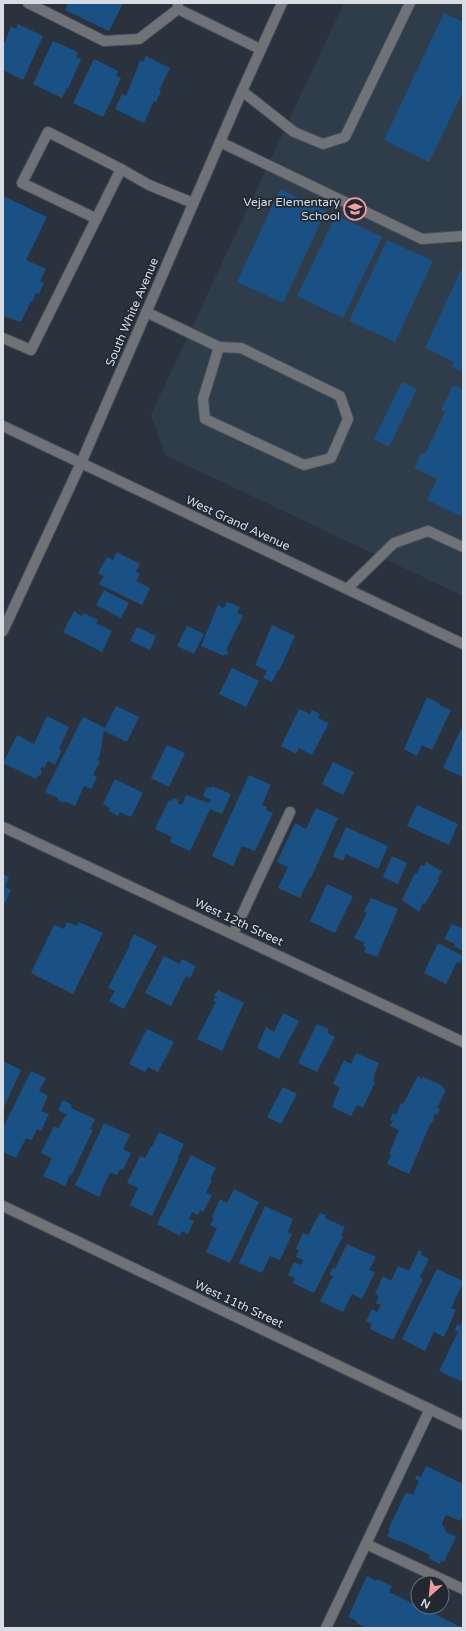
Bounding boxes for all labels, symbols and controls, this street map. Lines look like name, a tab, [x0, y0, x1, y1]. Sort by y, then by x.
place label: Vejar Elementary School	[243, 195, 341, 223]
school or university icon: Vejar Elementary School	[342, 196, 368, 222]
street label: South White Avenue	[103, 255, 161, 368]
street label: West Grand Avenue	[184, 493, 292, 553]
street label: West 12th Street	[192, 895, 286, 949]
street label: West 11th Street	[192, 1277, 286, 1331]
north arrow	[410, 1575, 450, 1615]
text: N	[419, 1596, 433, 1611]

